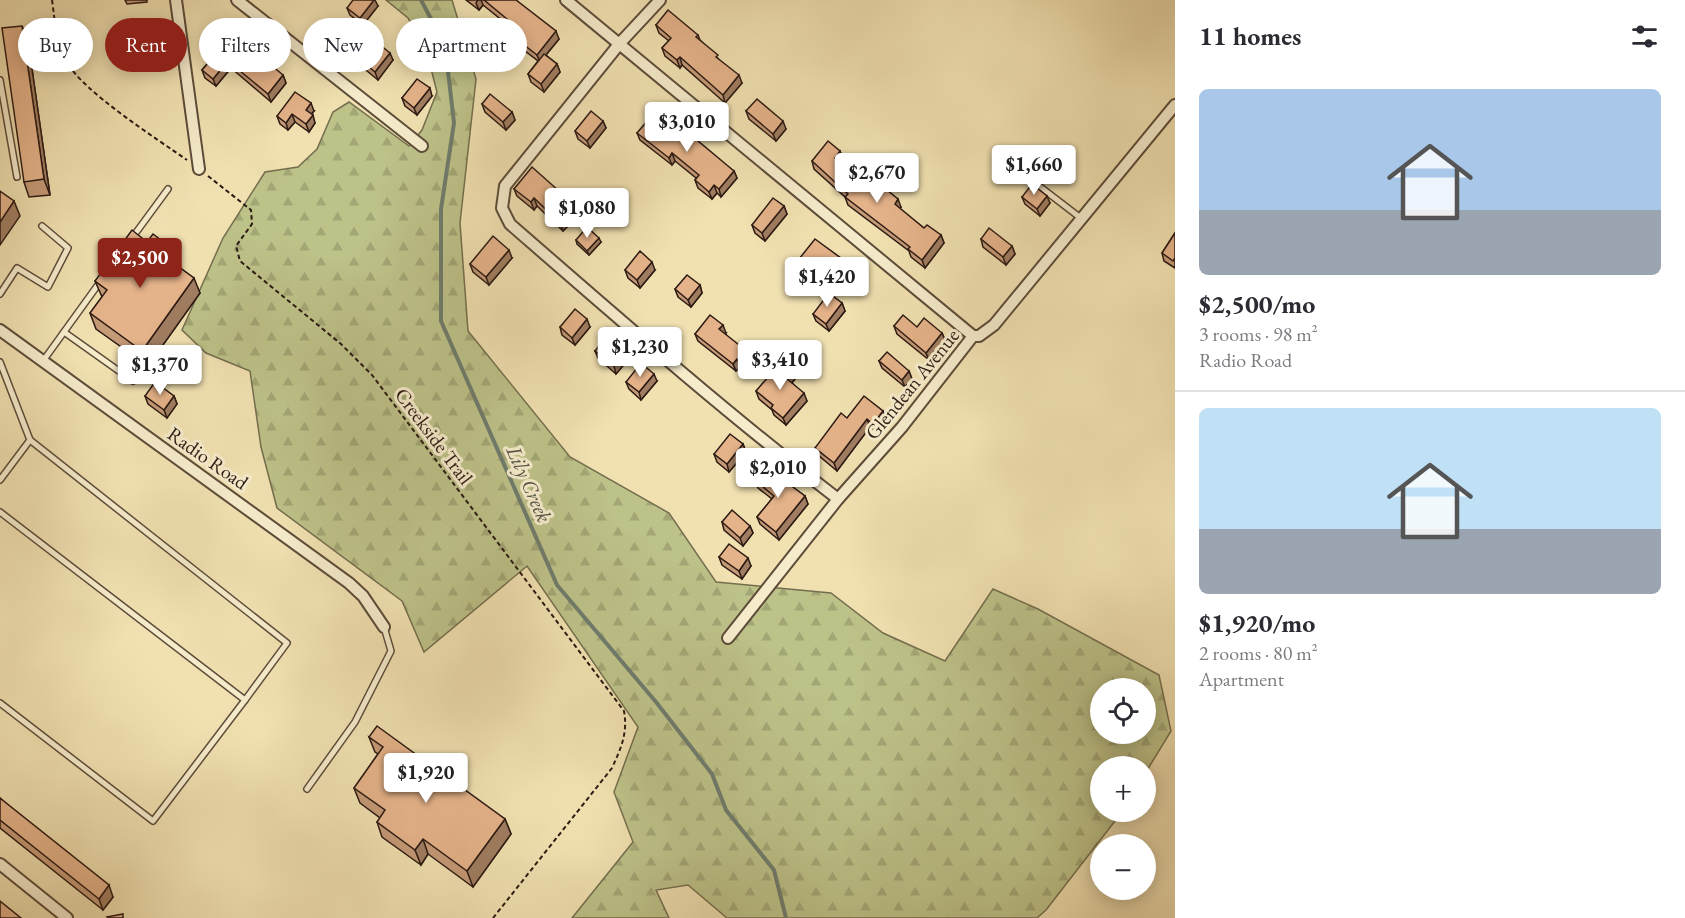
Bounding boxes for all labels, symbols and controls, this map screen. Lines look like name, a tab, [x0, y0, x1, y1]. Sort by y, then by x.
chip: Buy	[18, 18, 93, 72]
chip: Rent	[105, 18, 187, 72]
chip: Filters	[199, 18, 291, 72]
chip: New	[303, 18, 384, 72]
chip: Apartment	[396, 18, 527, 72]
text: 11 homes	[1199, 19, 1301, 53]
icon: filters	[1628, 20, 1661, 53]
pin: $3,010	[638, 102, 736, 153]
text: $3,010	[659, 108, 715, 134]
icon: home	[1376, 128, 1484, 236]
pin: $1,660	[985, 145, 1083, 196]
text: $1,660	[1006, 151, 1062, 177]
pin: $2,670	[828, 153, 926, 204]
text: $2,670	[849, 159, 905, 185]
pin: $1,080	[538, 188, 636, 239]
text: $1,080	[559, 194, 615, 220]
pin: $2,500	[91, 238, 189, 289]
text: $2,500	[112, 244, 168, 270]
pin: $1,420	[778, 257, 876, 308]
text: $1,420	[799, 263, 855, 289]
text: $2,500/mo	[1199, 287, 1315, 321]
text: 3 rooms · 98 m²	[1199, 321, 1318, 347]
street label: Glendean Avenue	[859, 323, 965, 445]
pin: $1,230	[591, 327, 689, 378]
text: $1,230	[612, 333, 668, 359]
pin: $3,410	[731, 340, 829, 391]
pin: $1,370	[111, 345, 209, 396]
text: $3,410	[752, 346, 808, 372]
text: Radio Road	[1199, 347, 1292, 373]
text: $1,370	[132, 351, 188, 377]
street label: Creekside Trail	[389, 382, 479, 490]
street label: Radio Road	[162, 421, 254, 496]
water label: Lily Creek	[500, 440, 558, 527]
icon: home	[1376, 447, 1484, 555]
pin: $2,010	[729, 448, 827, 499]
text: $2,010	[750, 454, 806, 480]
text: $1,920/mo	[1199, 606, 1315, 640]
text: 2 rooms · 80 m²	[1199, 640, 1318, 666]
text: Apartment	[1199, 666, 1284, 692]
map controls	[1090, 678, 1156, 900]
button: locate	[1090, 678, 1156, 744]
pin: $1,920	[377, 753, 475, 804]
button: +	[1090, 756, 1156, 822]
text: $1,920	[398, 759, 454, 785]
button: −	[1090, 834, 1156, 900]

